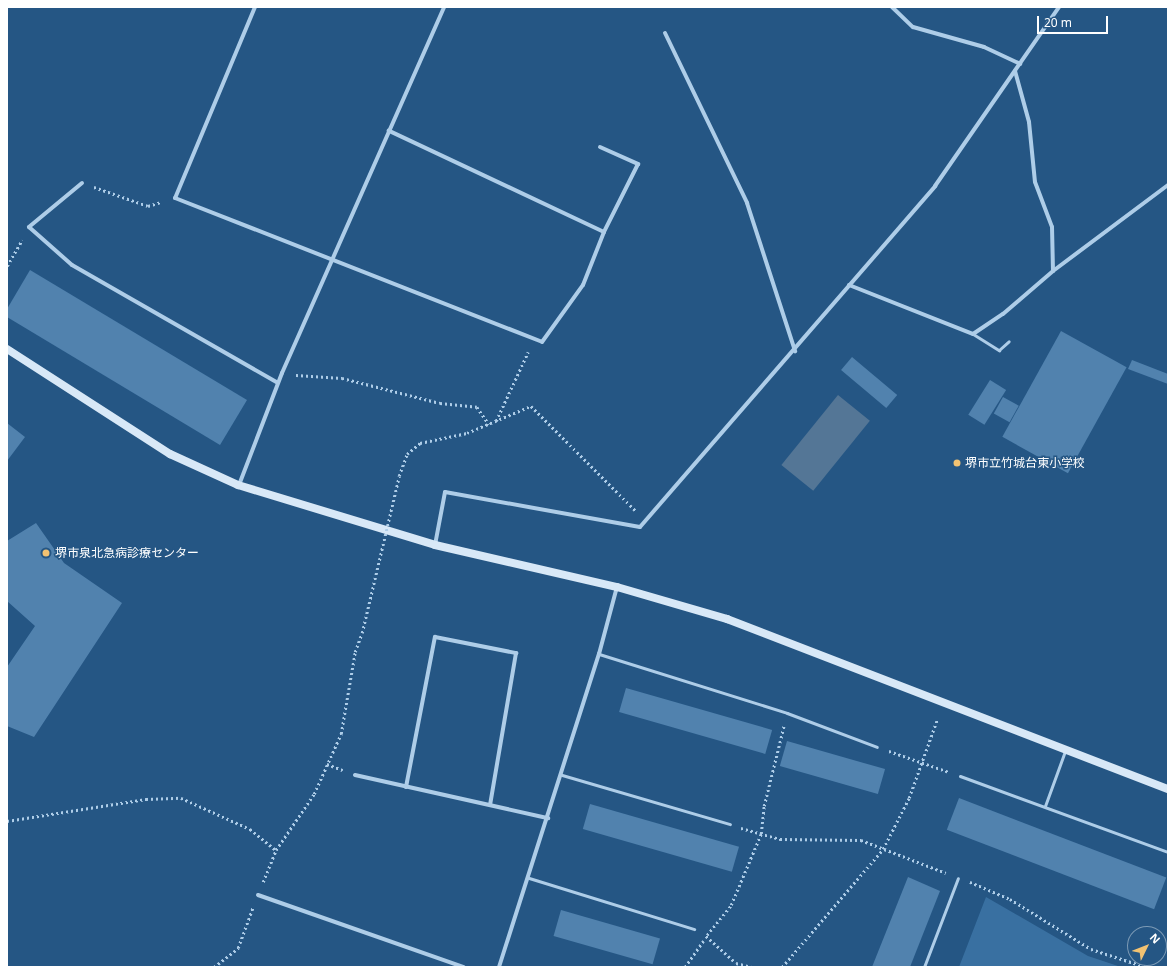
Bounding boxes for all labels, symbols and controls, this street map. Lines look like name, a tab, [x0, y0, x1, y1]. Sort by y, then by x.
scale bar	[1039, 8, 1110, 34]
text: 20 m	[1044, 14, 1072, 31]
place label: 堺市立竹城台東小学校	[965, 456, 1085, 470]
marker: 堺市立竹城台東小学校	[952, 458, 962, 468]
place label: 堺市泉北急病診療センター	[55, 546, 199, 560]
marker: 堺市泉北急病診療センター	[40, 547, 52, 559]
north arrow	[1127, 926, 1167, 966]
text: N	[1147, 930, 1164, 947]

